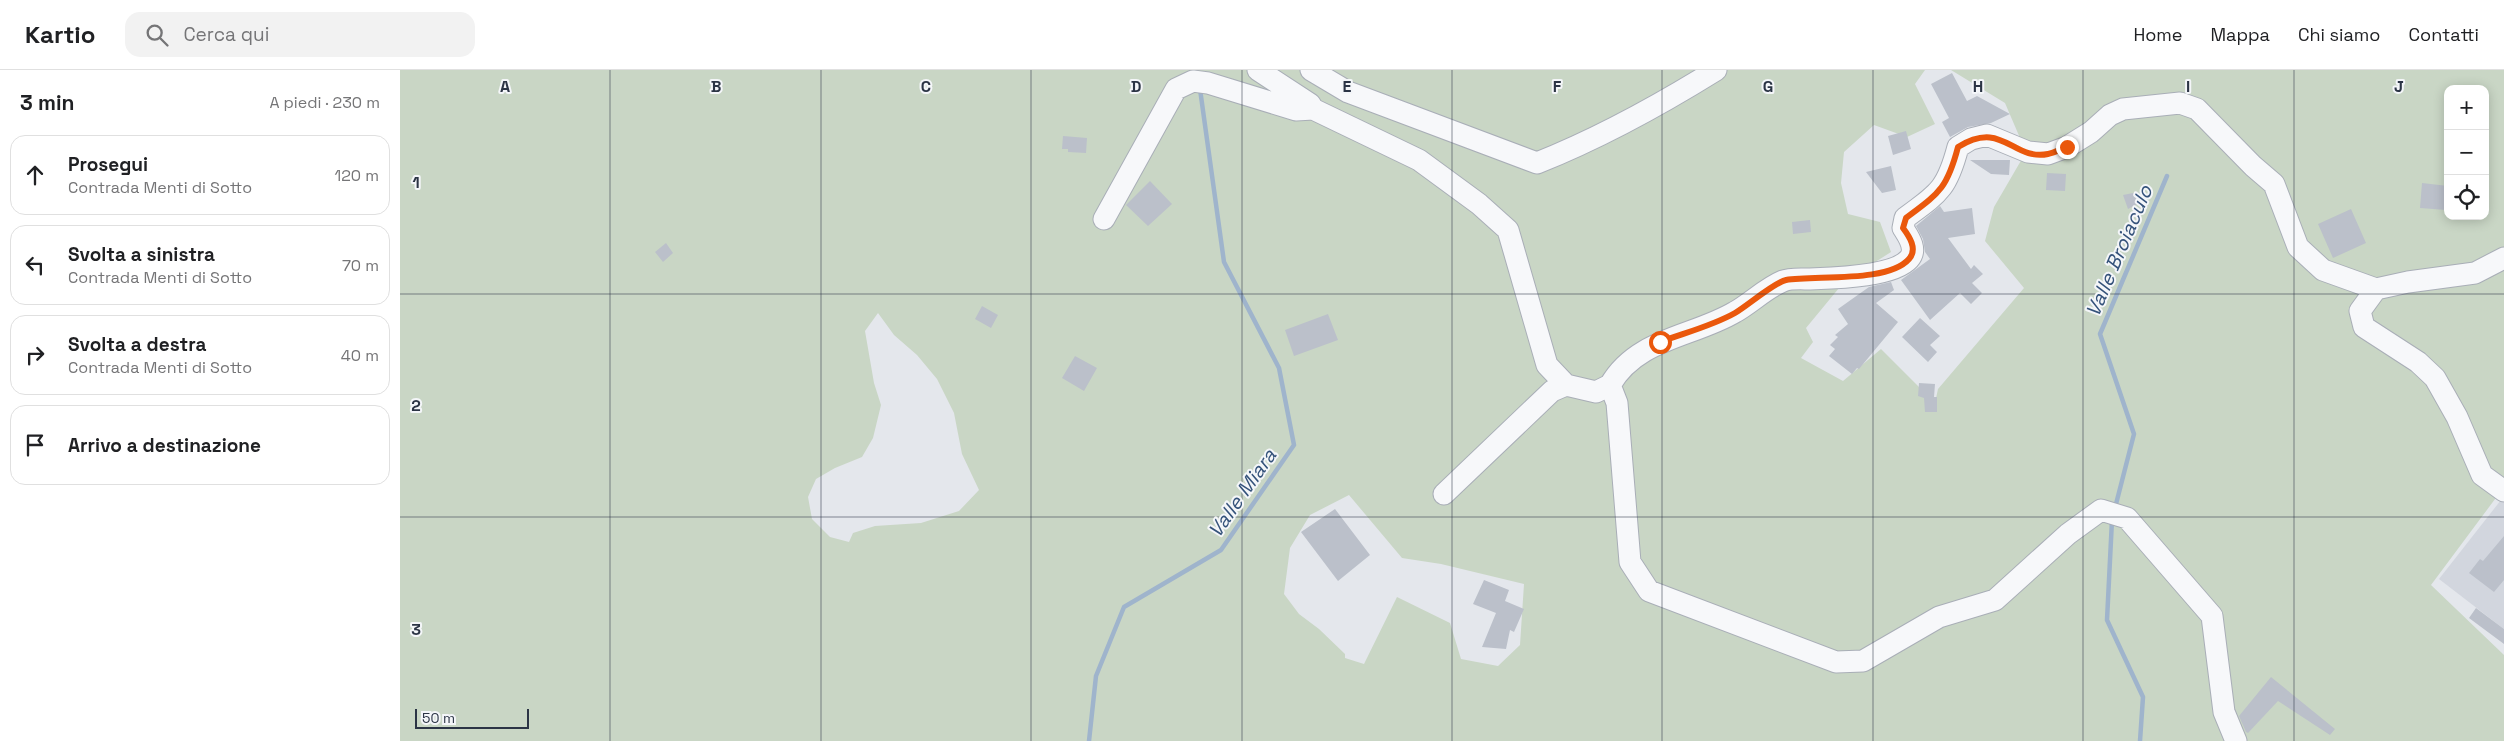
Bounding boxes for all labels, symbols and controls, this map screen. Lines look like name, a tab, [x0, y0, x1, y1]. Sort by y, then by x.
search box	[125, 12, 475, 57]
text: Kartio	[25, 19, 95, 50]
icon: search	[143, 21, 171, 49]
text: Cerca qui	[183, 22, 269, 47]
text: Home	[2133, 23, 2183, 46]
text: Mappa	[2211, 23, 2270, 46]
text: Chi siamo	[2298, 23, 2380, 46]
text: Contatti	[2408, 23, 2479, 46]
text: A	[500, 76, 510, 97]
text: B	[711, 76, 721, 97]
text: C	[921, 76, 931, 97]
text: D	[1131, 76, 1141, 97]
text: E	[1343, 76, 1352, 97]
text: F	[1553, 76, 1562, 97]
text: G	[1763, 76, 1773, 97]
text: H	[1973, 76, 1983, 97]
text: I	[2186, 76, 2190, 97]
text: J	[2394, 76, 2404, 97]
map controls	[2444, 85, 2489, 220]
button: +	[2444, 85, 2489, 130]
text: 3 min	[20, 89, 75, 116]
text: A piedi · 230 m	[270, 92, 380, 113]
button: −	[2444, 130, 2489, 175]
route end	[2056, 136, 2079, 159]
text: Prosegui	[68, 152, 148, 177]
icon: ahead	[21, 161, 49, 189]
text: 120 m	[335, 165, 379, 186]
text: 1	[412, 172, 420, 193]
button: locate	[2444, 175, 2489, 220]
text: Contrada Menti di Sotto	[68, 177, 252, 198]
water label: Valle Broiaculo	[2080, 181, 2159, 321]
text: Svolta a sinistra	[68, 242, 215, 267]
icon: left	[21, 251, 49, 279]
text: 70 m	[342, 255, 379, 276]
text: Contrada Menti di Sotto	[68, 267, 252, 288]
route start	[1649, 331, 1672, 354]
text: Svolta a destra	[68, 332, 206, 357]
icon: right	[21, 341, 49, 369]
text: 40 m	[341, 345, 379, 366]
text: Contrada Menti di Sotto	[68, 357, 252, 378]
text: 2	[411, 395, 421, 416]
icon: arrive	[21, 431, 49, 459]
text: Arrivo a destinazione	[68, 433, 261, 458]
water label: Valle Miara	[1202, 443, 1282, 542]
text: 3	[411, 619, 421, 640]
scale bar	[415, 706, 529, 729]
text: 50 m	[422, 709, 455, 727]

